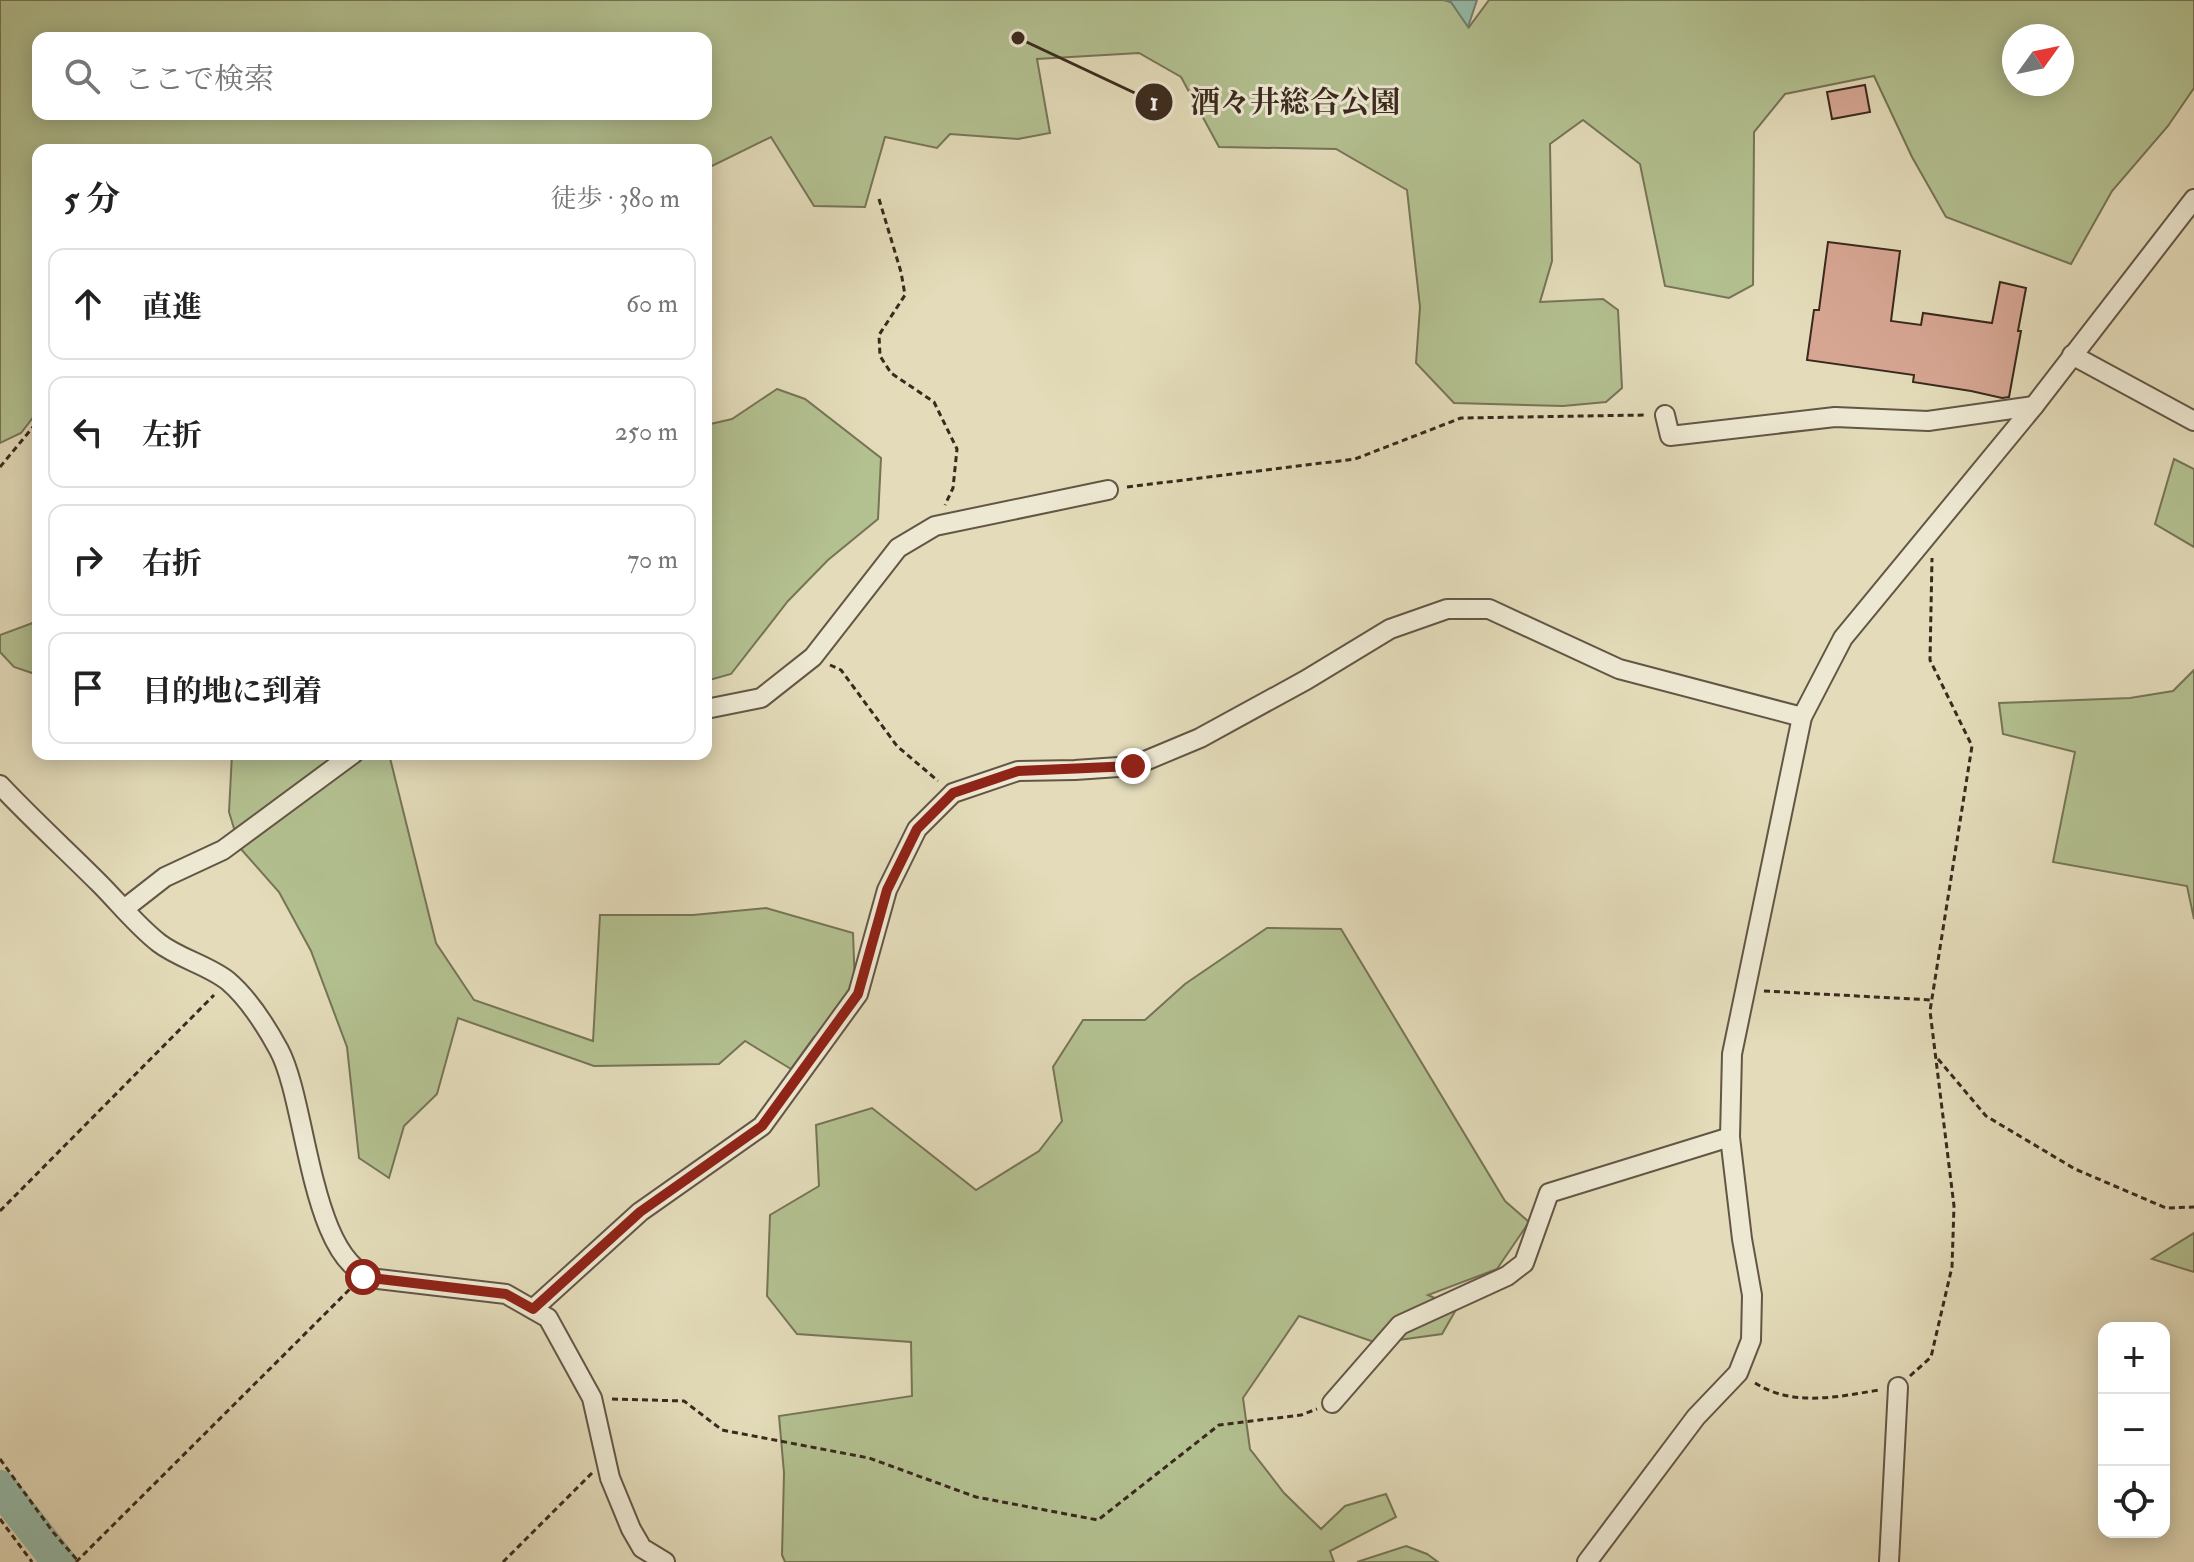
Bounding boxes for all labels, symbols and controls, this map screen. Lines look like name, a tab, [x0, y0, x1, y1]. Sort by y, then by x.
north arrow	[2002, 24, 2074, 96]
search box	[32, 32, 712, 120]
icon: search	[60, 54, 104, 98]
text: ここで検索	[124, 61, 274, 98]
callout: 酒々井総合公園	[1134, 75, 1416, 129]
text: 酒々井総合公園	[1190, 84, 1400, 121]
text: 1	[1150, 87, 1158, 118]
text: 5 分	[64, 178, 120, 221]
text: 徒歩 · 380 m	[551, 183, 680, 215]
icon: ahead	[66, 282, 110, 326]
text: 60 m	[626, 288, 678, 320]
text: 直進	[142, 289, 202, 326]
icon: left	[66, 410, 110, 454]
text: 250 m	[615, 416, 678, 448]
text: 左折	[142, 417, 202, 454]
icon: right	[66, 538, 110, 582]
text: 70 m	[627, 544, 678, 576]
text: 右折	[142, 545, 202, 582]
icon: arrive	[66, 666, 110, 710]
text: 目的地に到着	[142, 673, 322, 710]
route end	[1115, 748, 1151, 784]
route start	[345, 1259, 381, 1295]
map controls	[2098, 1322, 2170, 1538]
button: +	[2098, 1322, 2170, 1394]
button: −	[2098, 1394, 2170, 1466]
button: locate	[2098, 1466, 2170, 1538]

